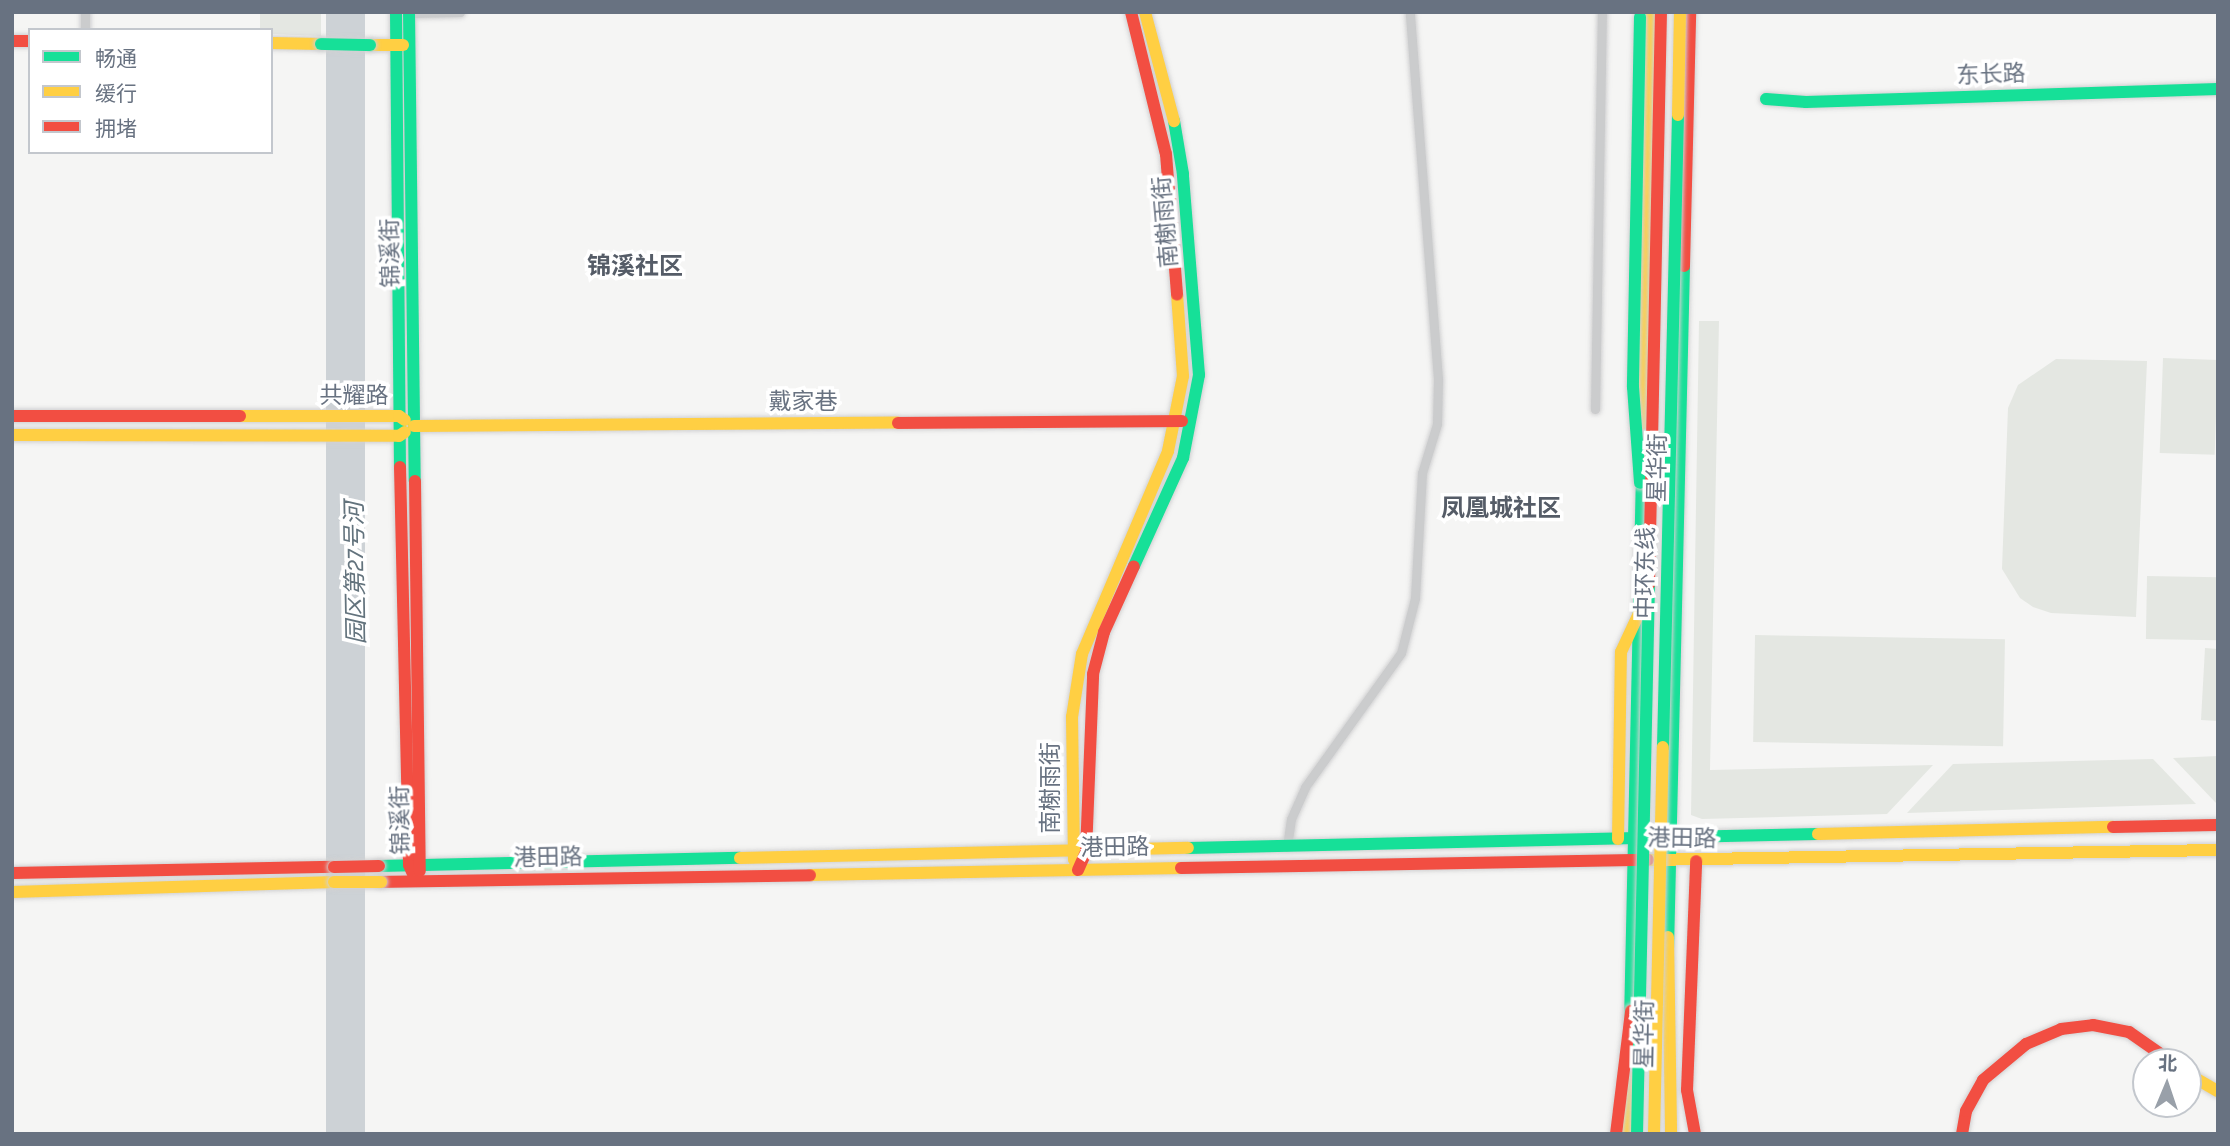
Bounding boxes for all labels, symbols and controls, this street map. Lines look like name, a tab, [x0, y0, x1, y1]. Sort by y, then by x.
legend	[28, 28, 273, 154]
text: 畅通	[95, 47, 137, 71]
street label: 东长路	[1956, 60, 2026, 90]
text: 缓行	[95, 82, 137, 106]
text: 拥堵	[95, 117, 137, 141]
street label: 南榭雨街	[1148, 175, 1184, 269]
street label: 锦溪街	[377, 218, 405, 288]
district label: 锦溪社区	[587, 253, 683, 281]
street label: 共耀路	[320, 382, 388, 410]
street label: 戴家巷	[769, 388, 837, 416]
street label: 星华街	[1644, 433, 1672, 503]
district label: 凤凰城社区	[1441, 495, 1561, 523]
water label: 园区第27号河	[340, 501, 372, 645]
street label: 中环东线	[1631, 527, 1661, 619]
street label: 南榭雨街	[1037, 742, 1065, 834]
street label: 锦溪街	[387, 785, 415, 855]
street label: 港田路	[1647, 825, 1717, 853]
street label: 港田路	[1080, 834, 1150, 862]
street label: 港田路	[513, 844, 583, 872]
street label: 星华街	[1631, 999, 1659, 1069]
north arrow	[2132, 1048, 2202, 1118]
text: 北	[2158, 1053, 2178, 1075]

